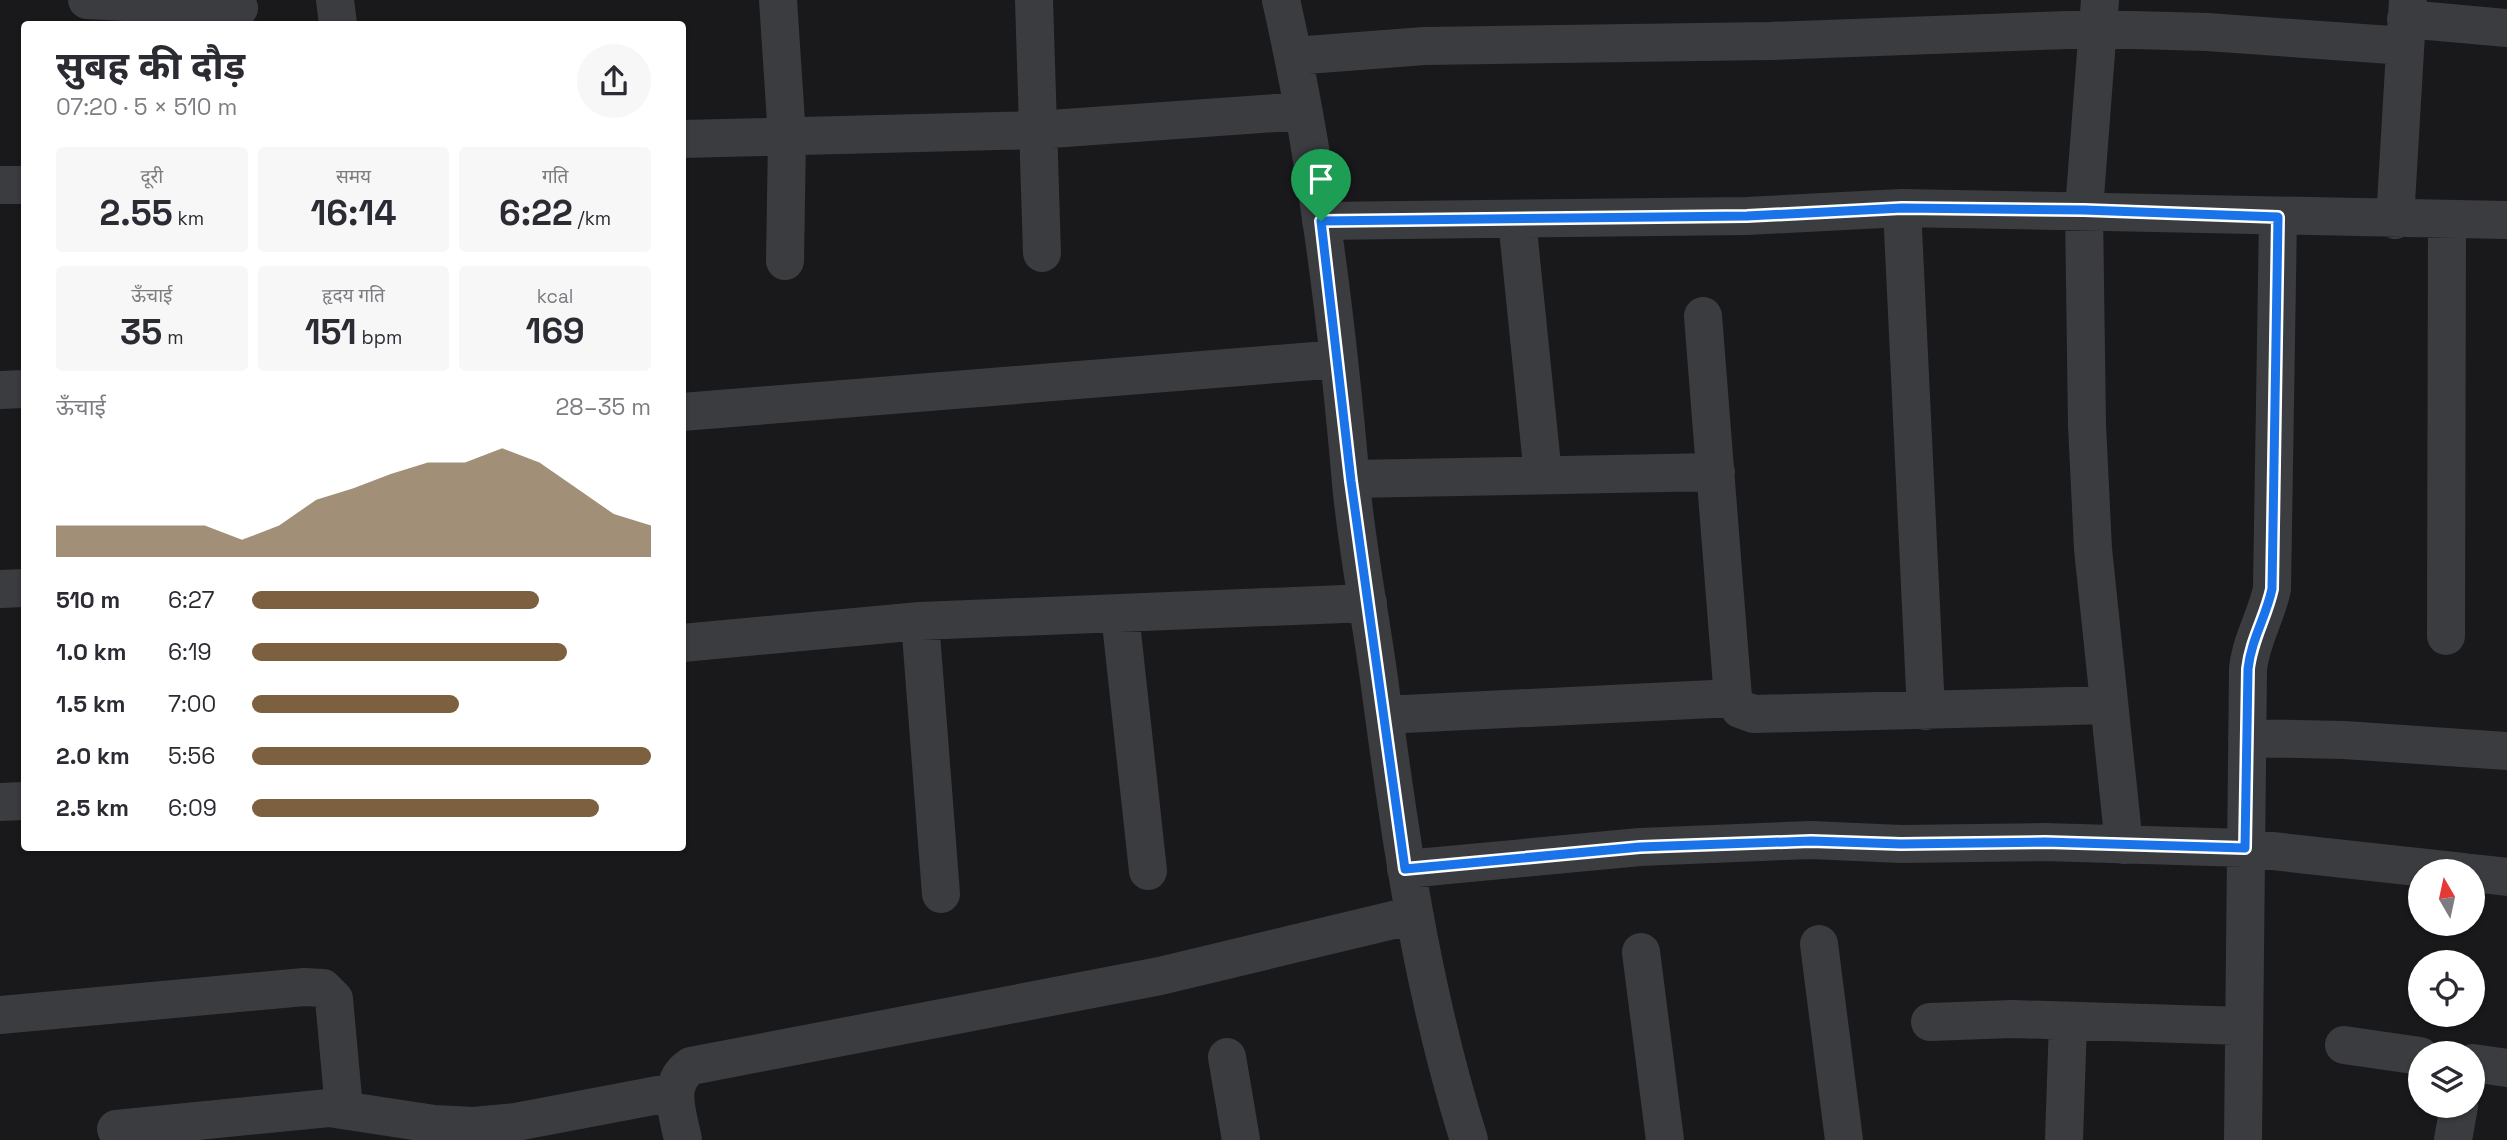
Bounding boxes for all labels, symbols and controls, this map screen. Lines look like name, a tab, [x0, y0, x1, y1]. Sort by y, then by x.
text: सुबह की दौड़	[56, 42, 245, 90]
button: share	[577, 44, 651, 118]
text: 07:20 · 5 × 510 m	[56, 92, 237, 122]
pin	[1291, 149, 1351, 221]
icon: arrive	[1302, 160, 1340, 198]
text: दूरी	[140, 164, 163, 189]
text: समय	[336, 164, 371, 189]
text: गति	[542, 164, 568, 189]
text: 2.55	[99, 191, 173, 235]
text: 16:14	[311, 191, 396, 235]
text: 6:22	[499, 191, 573, 235]
text: km	[173, 206, 204, 231]
text: /km	[573, 206, 611, 231]
text: ऊँचाई	[131, 283, 172, 308]
text: हृदय गति	[322, 283, 385, 308]
text: kcal	[537, 284, 574, 309]
text: 169	[526, 309, 585, 353]
text: 35	[120, 310, 162, 354]
text: 151	[305, 310, 357, 354]
text: m	[162, 325, 184, 350]
text: bpm	[357, 325, 402, 350]
text: ऊँचाई	[56, 392, 106, 422]
text: 28–35 m	[555, 392, 651, 422]
text: 510 m	[56, 585, 120, 615]
text: 6:27	[168, 585, 215, 615]
text: 1.0 km	[56, 637, 126, 667]
text: 6:19	[168, 637, 212, 667]
text: 1.5 km	[56, 689, 126, 719]
text: 7:00	[168, 689, 216, 719]
text: 2.0 km	[56, 741, 130, 771]
text: 5:56	[168, 741, 215, 771]
text: 2.5 km	[56, 793, 129, 823]
text: 6:09	[168, 793, 217, 823]
north arrow	[2408, 859, 2485, 936]
map controls	[2408, 859, 2485, 1118]
button: locate	[2408, 950, 2485, 1027]
button: layers	[2408, 1041, 2485, 1118]

